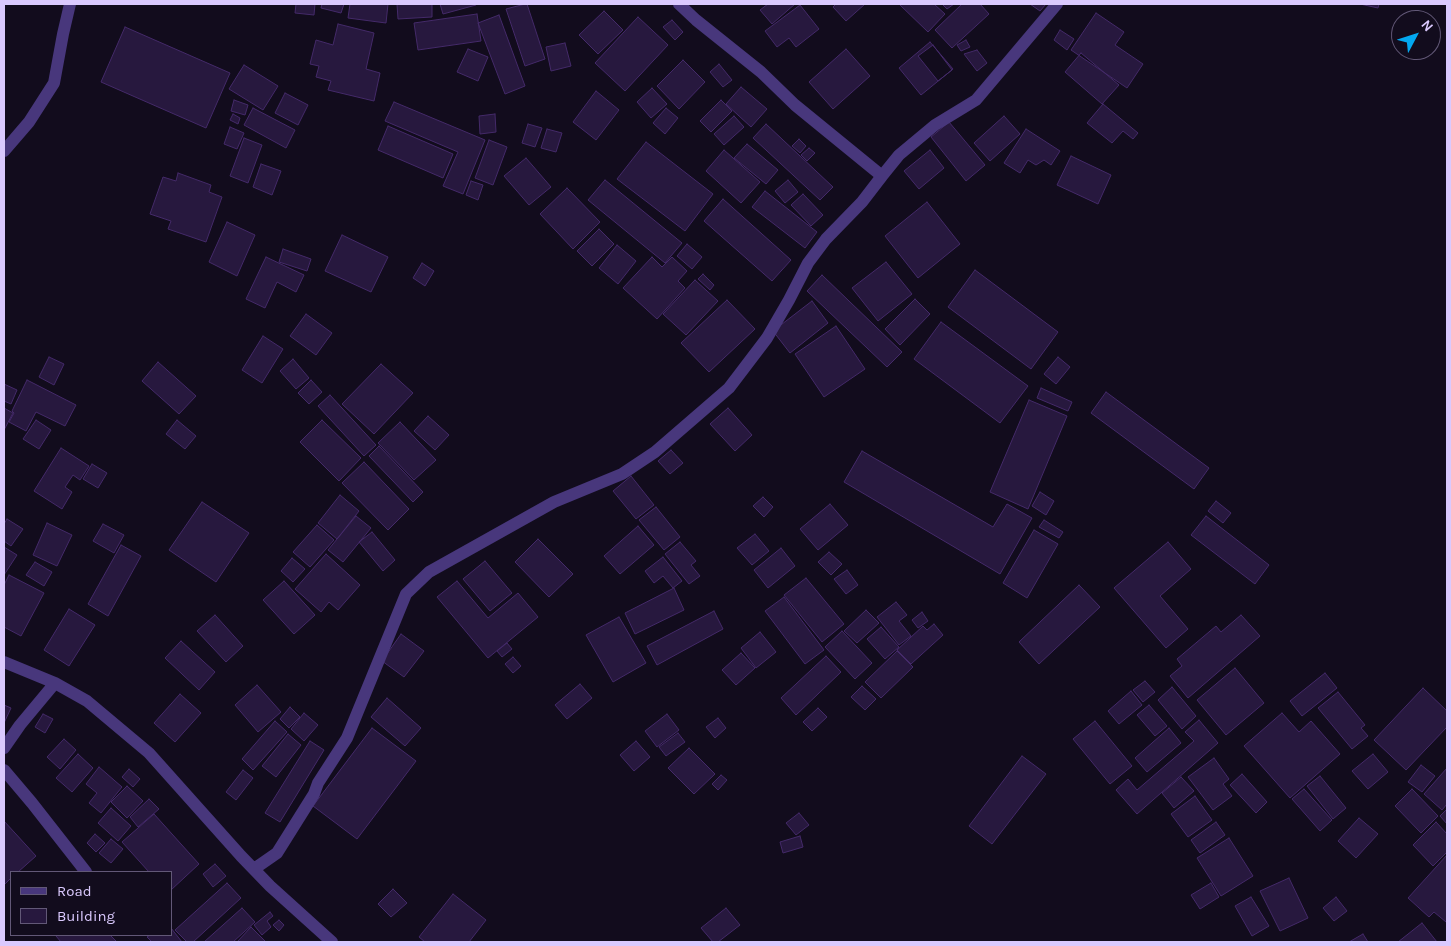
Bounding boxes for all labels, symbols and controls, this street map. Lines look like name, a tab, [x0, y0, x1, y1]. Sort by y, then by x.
north arrow	[1391, 10, 1441, 60]
text: N	[1417, 16, 1437, 35]
legend	[10, 871, 172, 936]
text: Road	[57, 882, 92, 900]
text: Building	[57, 907, 115, 925]

